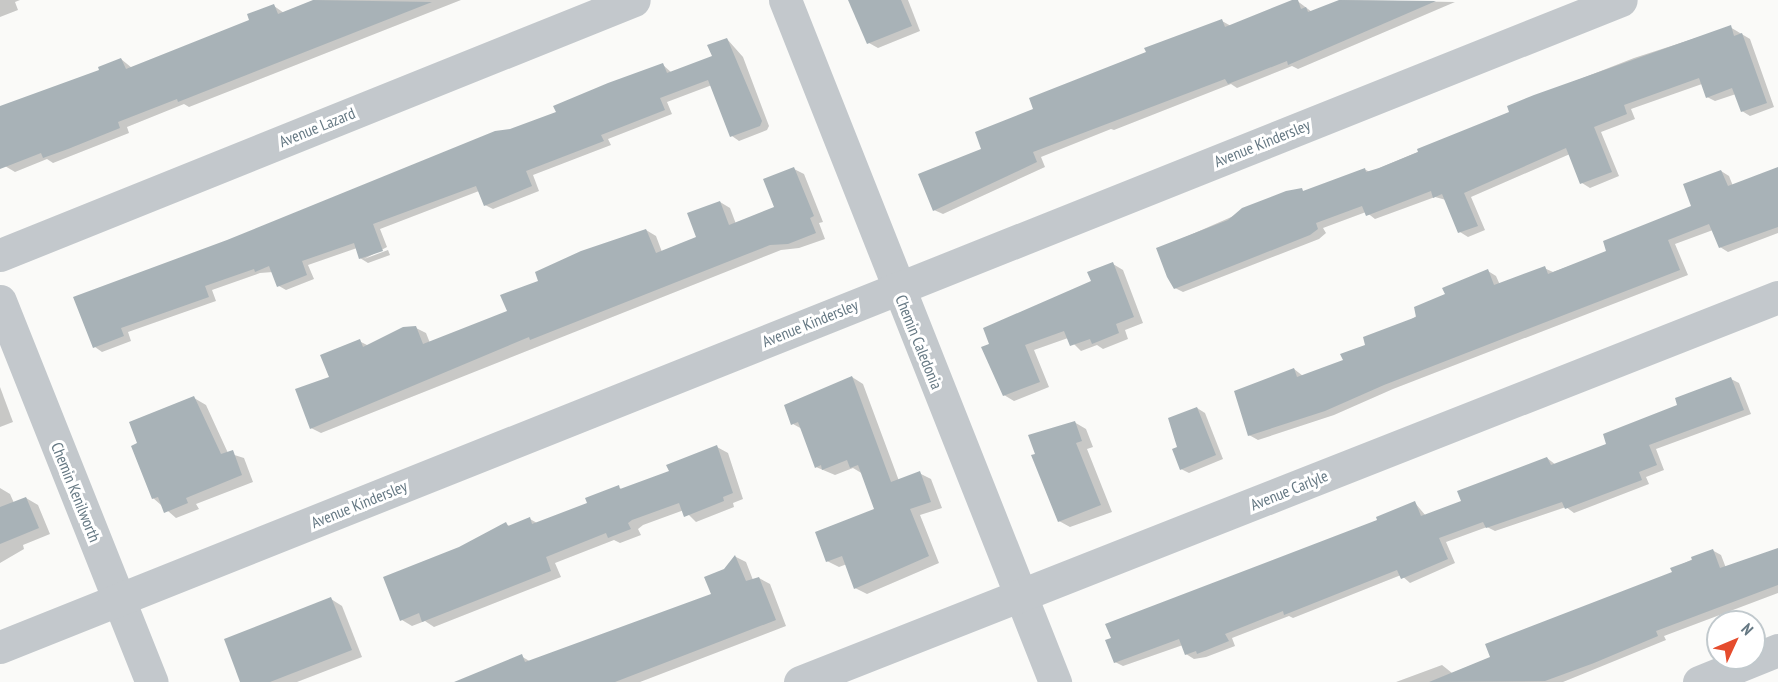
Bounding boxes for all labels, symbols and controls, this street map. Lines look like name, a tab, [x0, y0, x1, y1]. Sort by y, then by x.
street label: Avenue Lazard	[276, 103, 358, 151]
street label: Avenue Kindersley	[1211, 115, 1313, 171]
street label: Chemin Caledonia	[891, 292, 947, 392]
street label: Avenue Kindersley	[759, 295, 861, 351]
street label: Chemin Kenilworth	[47, 439, 105, 545]
street label: Avenue Carlyle	[1247, 466, 1331, 514]
street label: Avenue Kindersley	[308, 476, 410, 532]
north arrow	[1706, 610, 1766, 670]
text: N	[1737, 619, 1758, 639]

